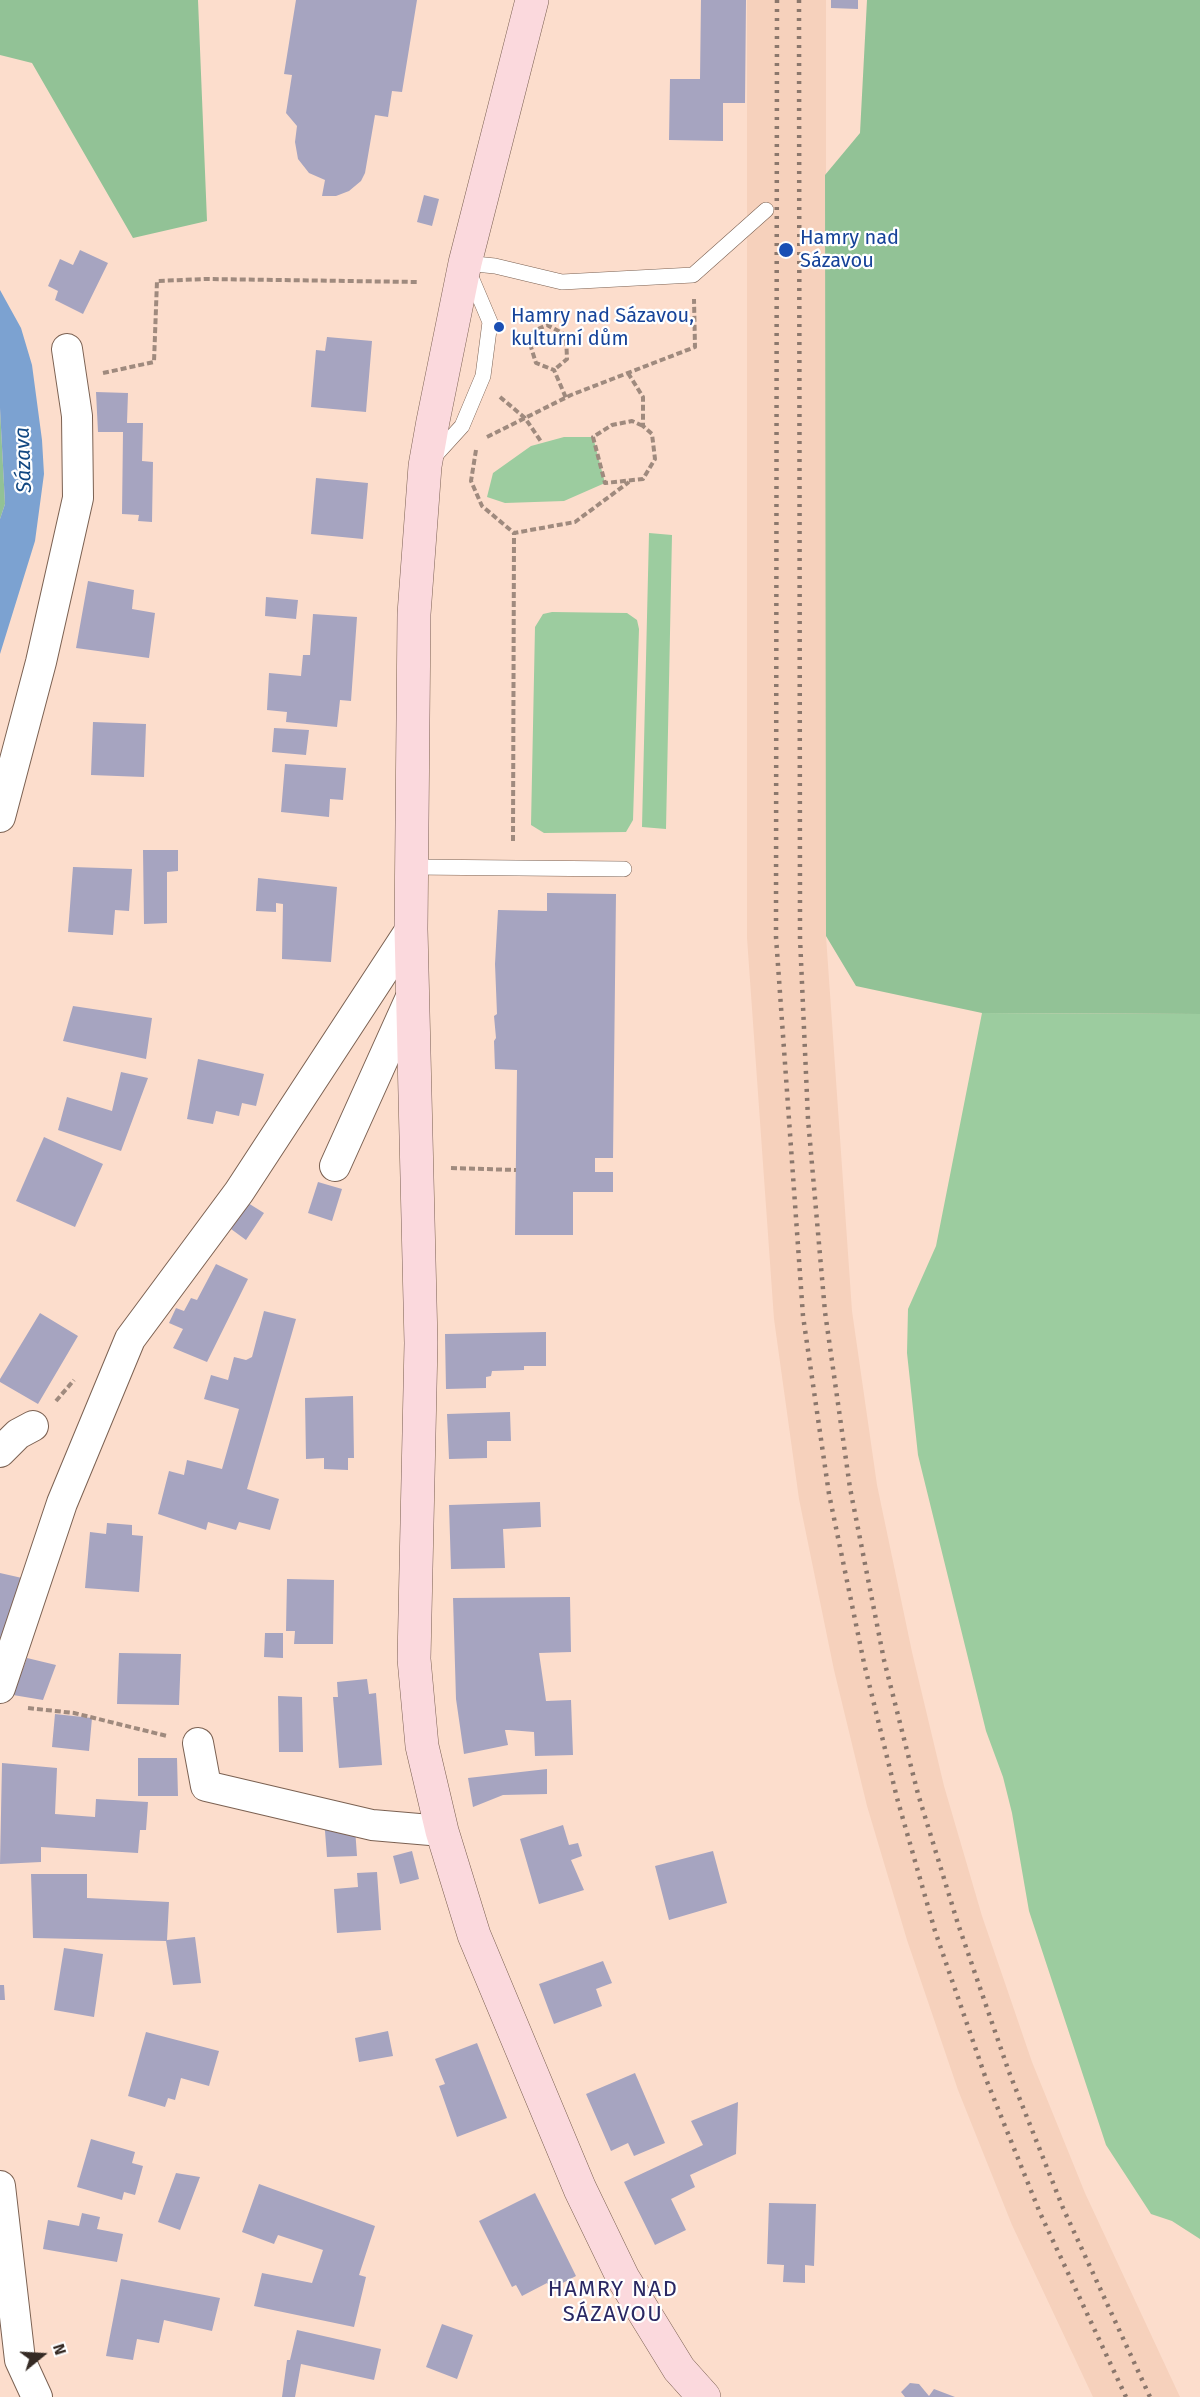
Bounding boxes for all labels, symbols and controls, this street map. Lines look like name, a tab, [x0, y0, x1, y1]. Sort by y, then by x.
place label: Hamry nad Sázavou	[800, 226, 899, 273]
marker: Hamry nad Sázavou	[777, 241, 795, 259]
place label: Hamry nad Sázavou, kulturní dům	[511, 304, 694, 351]
marker: Hamry nad Sázavou, kulturní dům	[492, 320, 506, 334]
water label: Sázava	[10, 427, 38, 493]
district label: HAMRY NAD SÁZAVOU	[548, 2277, 678, 2328]
north arrow	[12, 2325, 72, 2385]
text: N	[49, 2341, 70, 2357]

